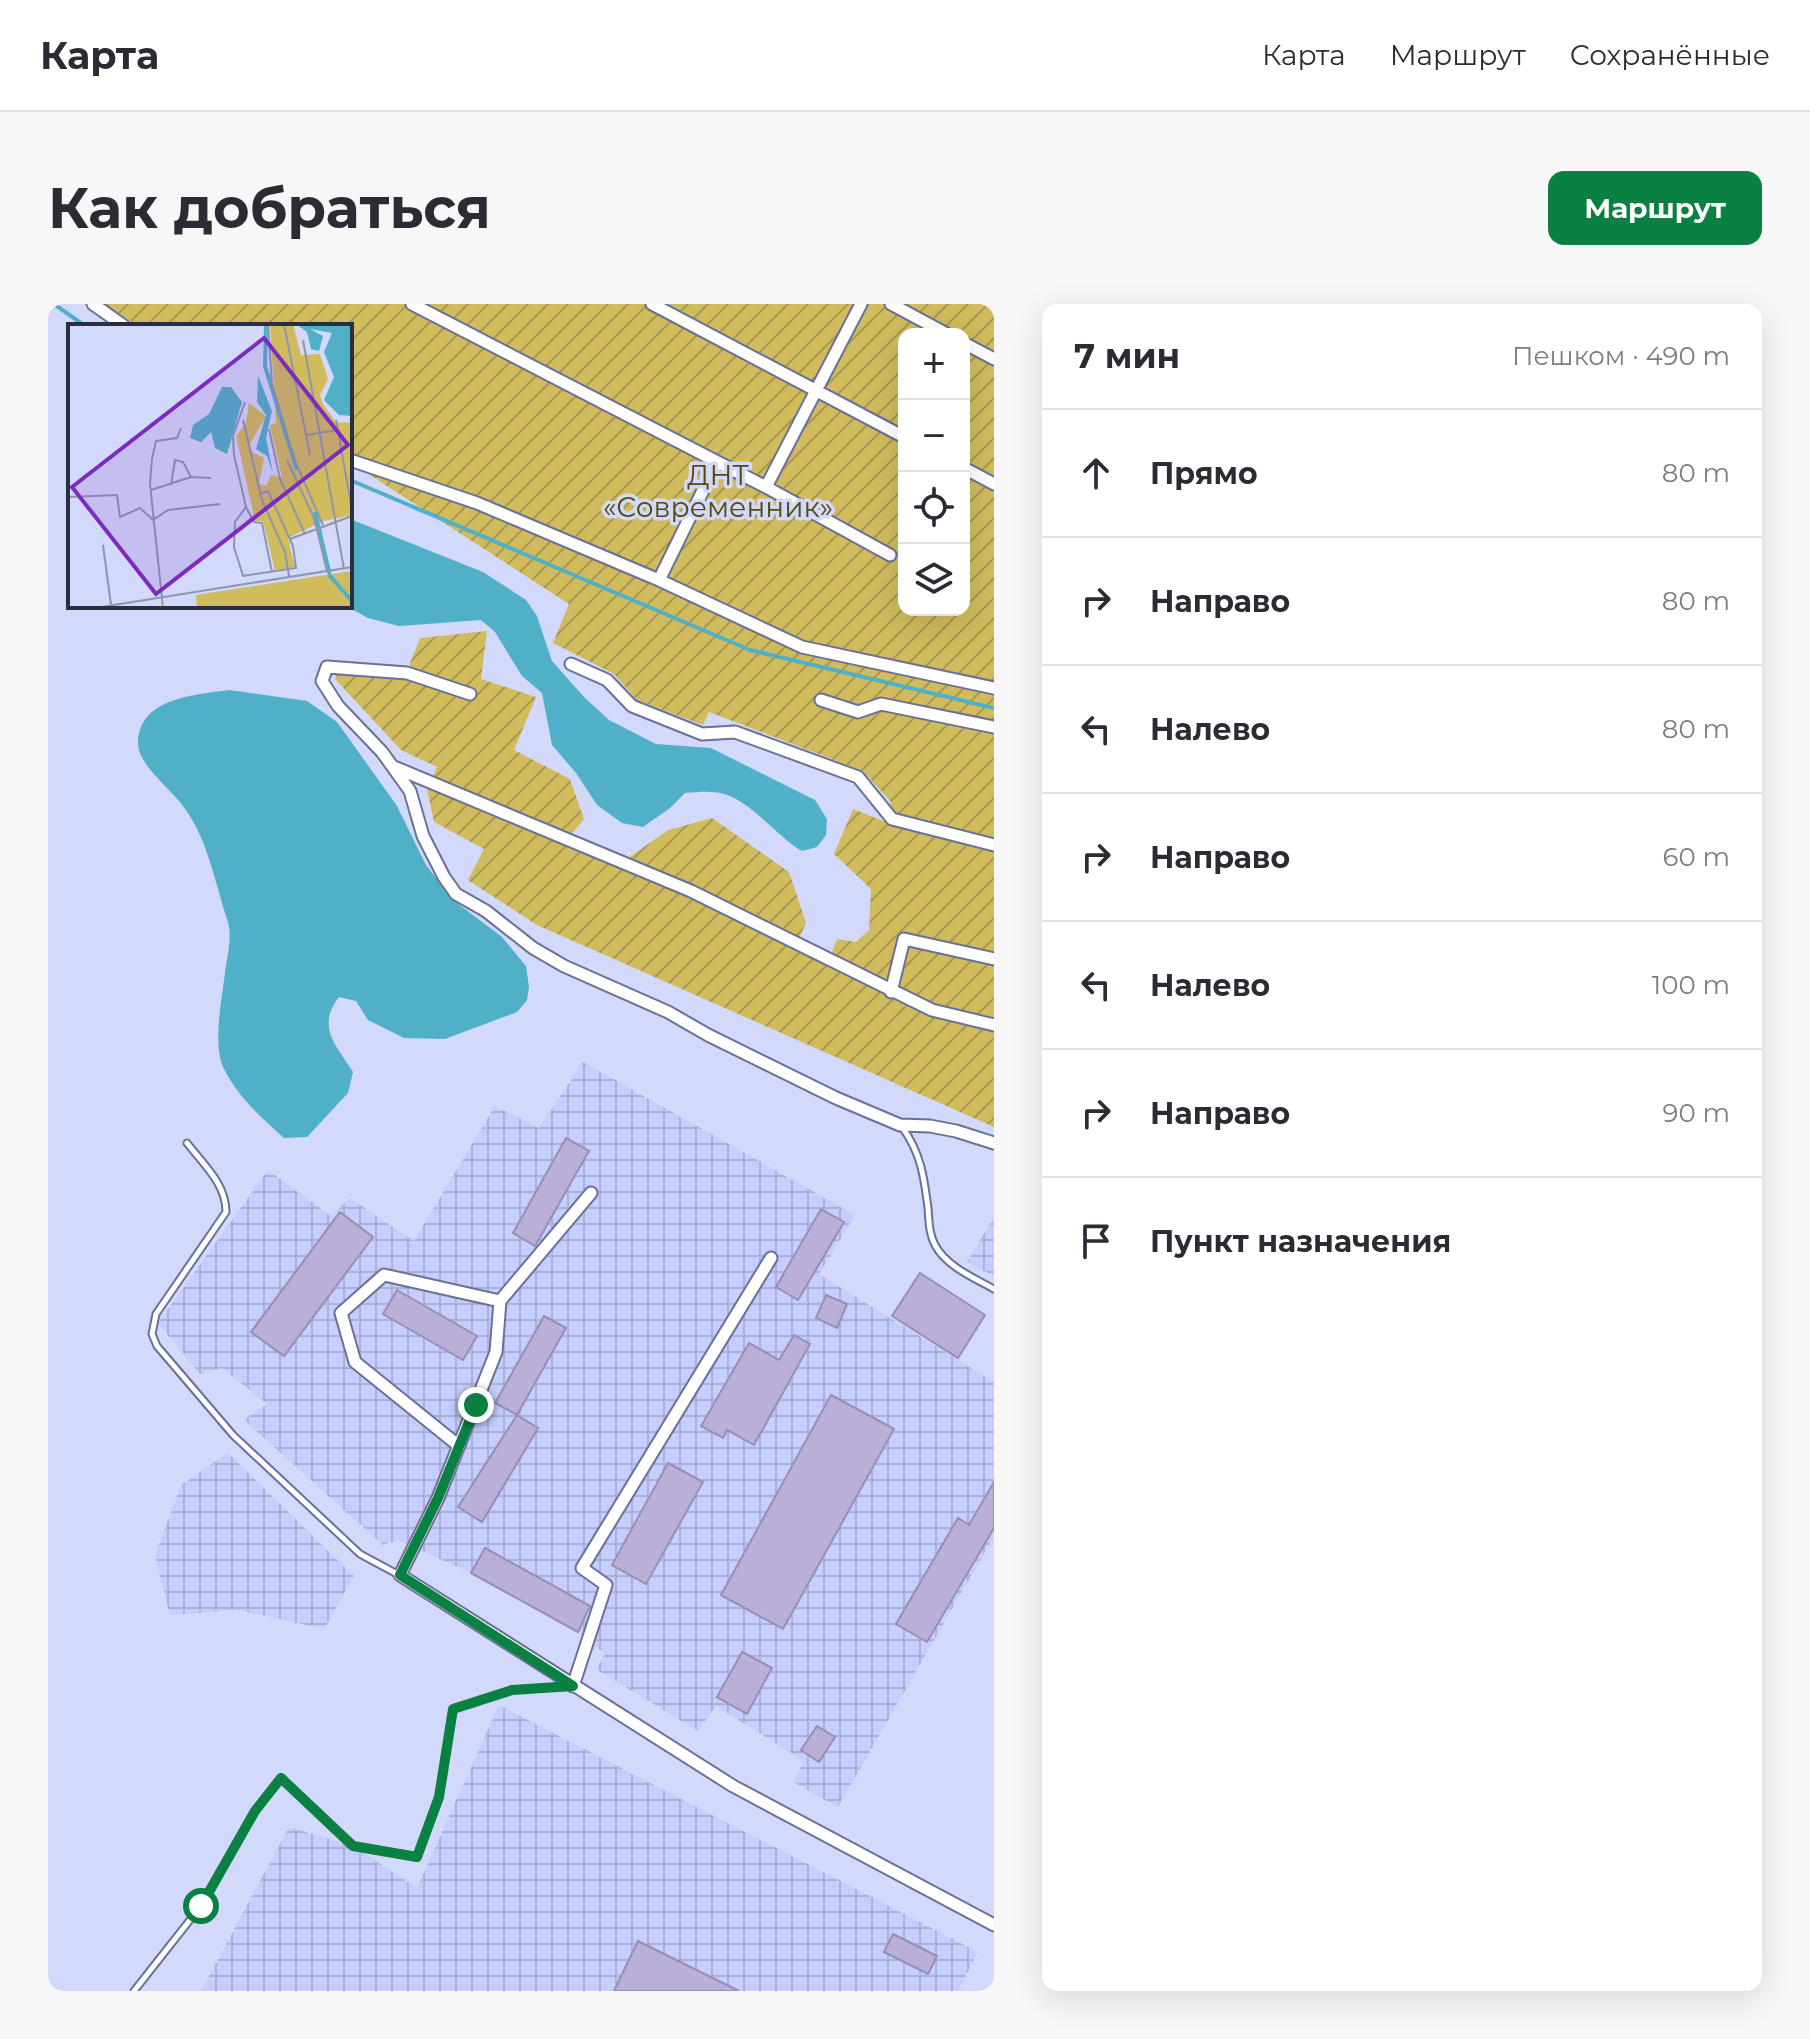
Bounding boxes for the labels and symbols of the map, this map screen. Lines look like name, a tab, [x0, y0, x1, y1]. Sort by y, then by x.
inset map	[68, 324, 352, 608]
park label: ДНТ «Современник»	[603, 458, 833, 524]
route end	[458, 1387, 494, 1423]
route start	[183, 1888, 219, 1924]

